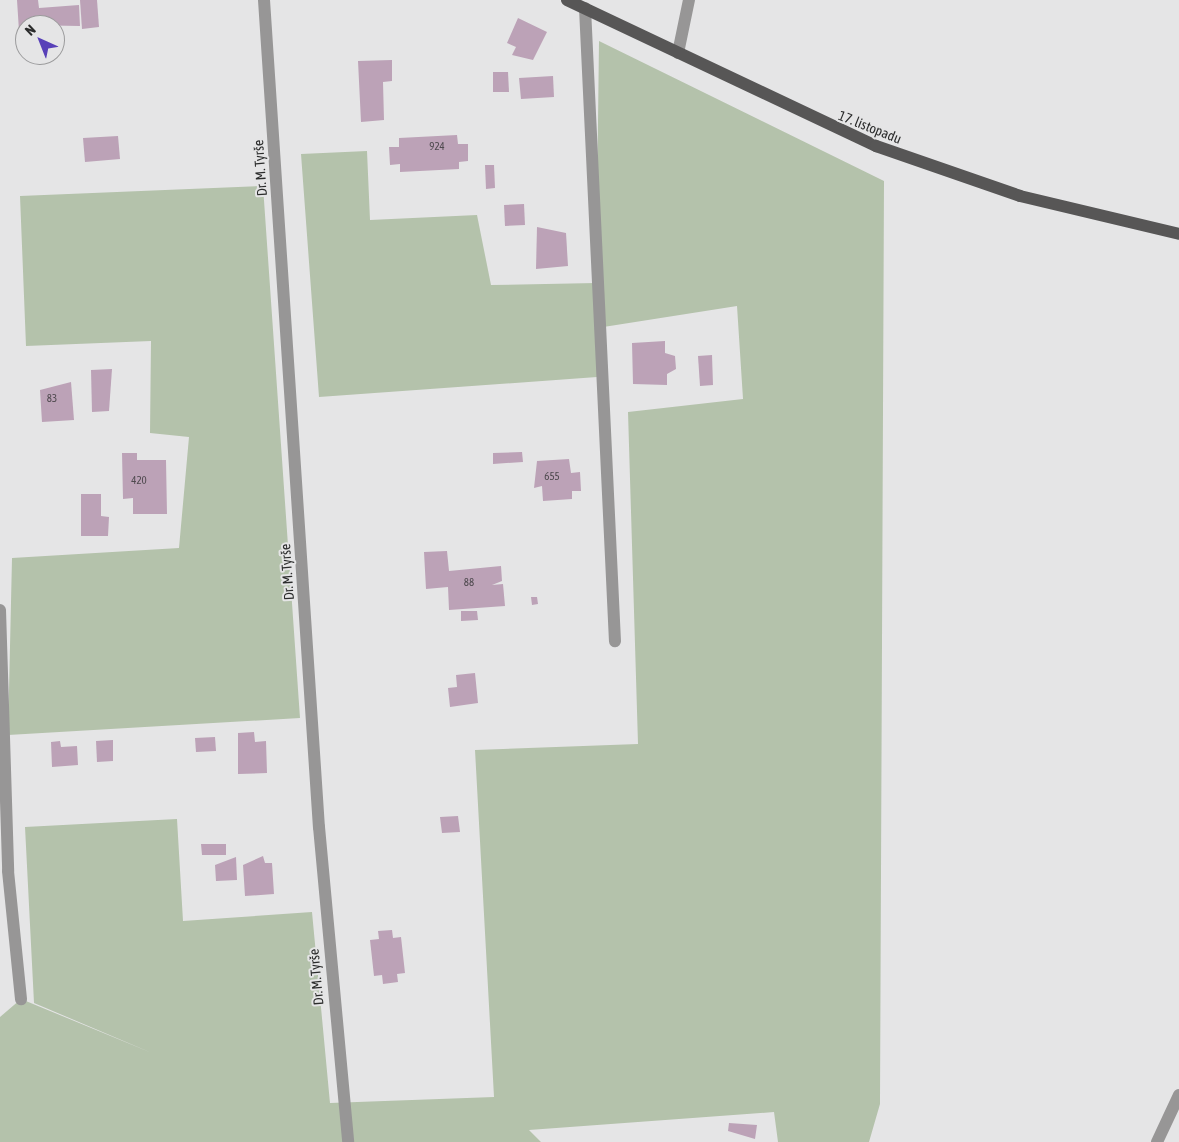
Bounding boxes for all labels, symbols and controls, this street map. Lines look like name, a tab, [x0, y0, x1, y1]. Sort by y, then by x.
north arrow	[15, 15, 65, 65]
text: N	[22, 21, 39, 39]
street label: 17. listopadu	[836, 107, 904, 147]
street label: Dr. M. Tyrše	[250, 139, 270, 197]
house number: 924	[429, 139, 445, 153]
house number: 83	[47, 391, 57, 405]
house number: 655	[544, 469, 560, 483]
house number: 420	[131, 473, 147, 487]
street label: Dr. M. Tyrše	[277, 543, 297, 601]
house number: 88	[464, 575, 474, 589]
street label: Dr. M. Tyrše	[305, 948, 327, 1006]

